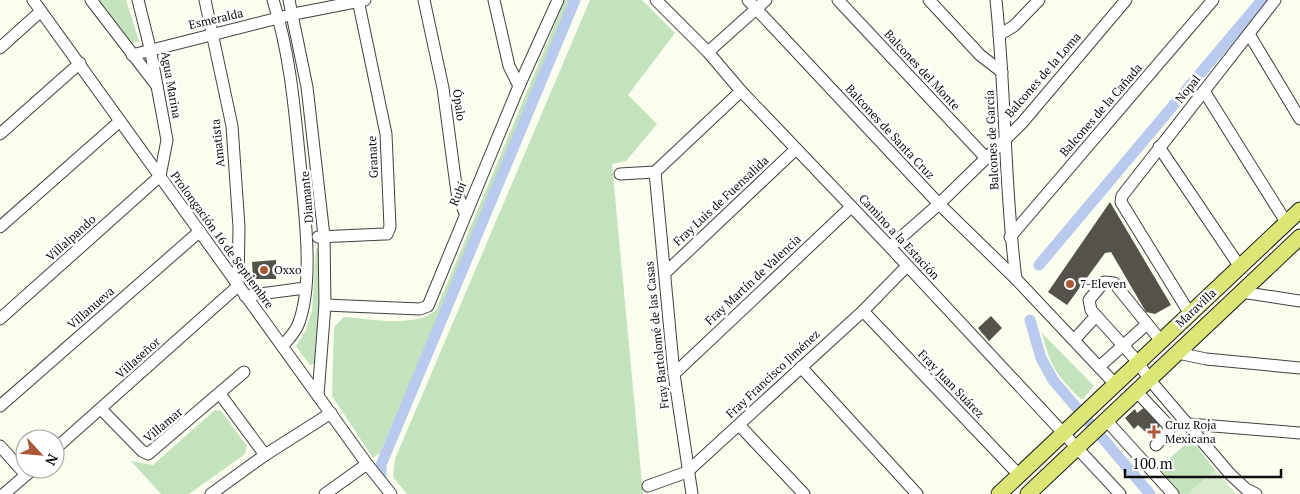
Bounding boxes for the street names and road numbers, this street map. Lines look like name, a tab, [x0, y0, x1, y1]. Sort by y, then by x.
street label: Esmeralda	[187, 5, 245, 32]
street label: Balcones del Monte	[881, 26, 963, 113]
street label: Balcones de la Loma	[1001, 29, 1084, 120]
street label: Agua Marina	[158, 50, 185, 120]
street label: Balcones de la Cañada	[1056, 60, 1145, 159]
street label: Nopal	[1172, 71, 1204, 106]
street label: Balcones de Santa Cruz	[843, 81, 938, 182]
street label: Ópalo	[450, 88, 469, 122]
street label: Balcones de García	[981, 90, 1002, 190]
street label: Amatista	[208, 118, 227, 168]
street label: Granate	[364, 135, 381, 179]
street label: Fray Luis de Fuensalida	[670, 153, 771, 249]
street label: Prolongación 16 de Septiembre	[168, 168, 277, 311]
street label: Diamante	[297, 170, 316, 224]
street label: Rubí	[446, 179, 469, 208]
street label: Camino a la Estación	[856, 191, 943, 283]
street label: Villalpando	[43, 211, 99, 264]
street label: Fray Martín de Valencia	[701, 231, 804, 328]
street label: Fray Bartolomé de las Casas	[641, 260, 672, 410]
street label: Villanueva	[64, 283, 117, 332]
street label: Maravilla	[1172, 285, 1219, 330]
street label: Fray Francisco Jiménez	[723, 326, 823, 421]
street label: Villaseñor	[112, 333, 163, 382]
street label: Fray Juan Suárez	[915, 346, 988, 421]
street label: Villamar	[140, 404, 185, 445]

